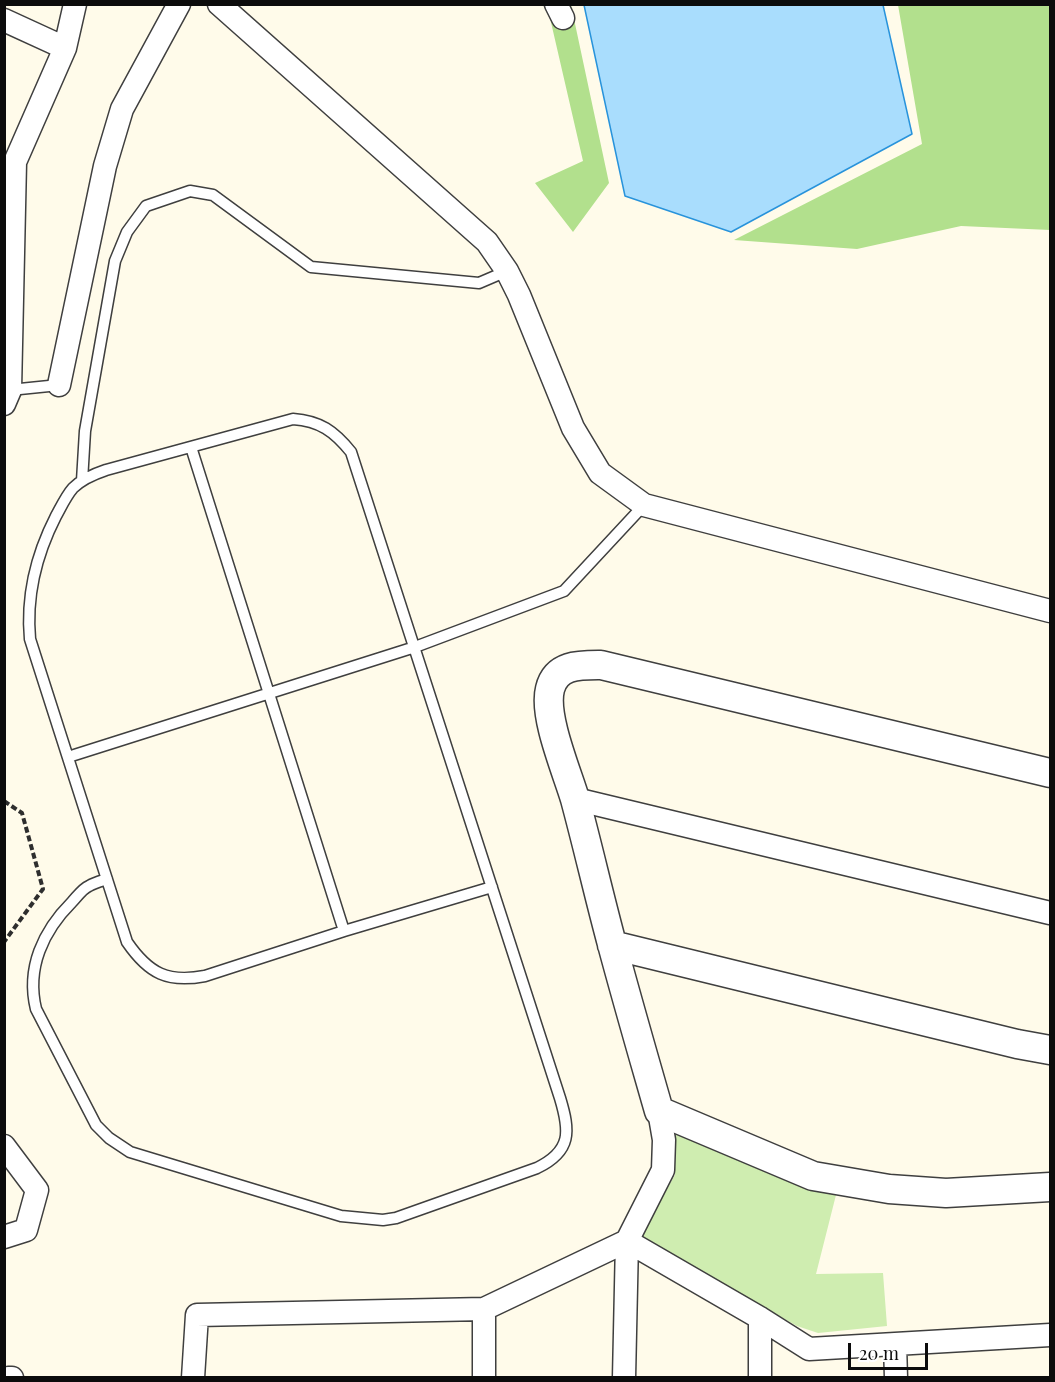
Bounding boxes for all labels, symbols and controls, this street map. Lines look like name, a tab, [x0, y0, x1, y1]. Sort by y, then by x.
scale bar	[851, 1331, 930, 1369]
text: 20 m	[859, 1341, 899, 1365]

